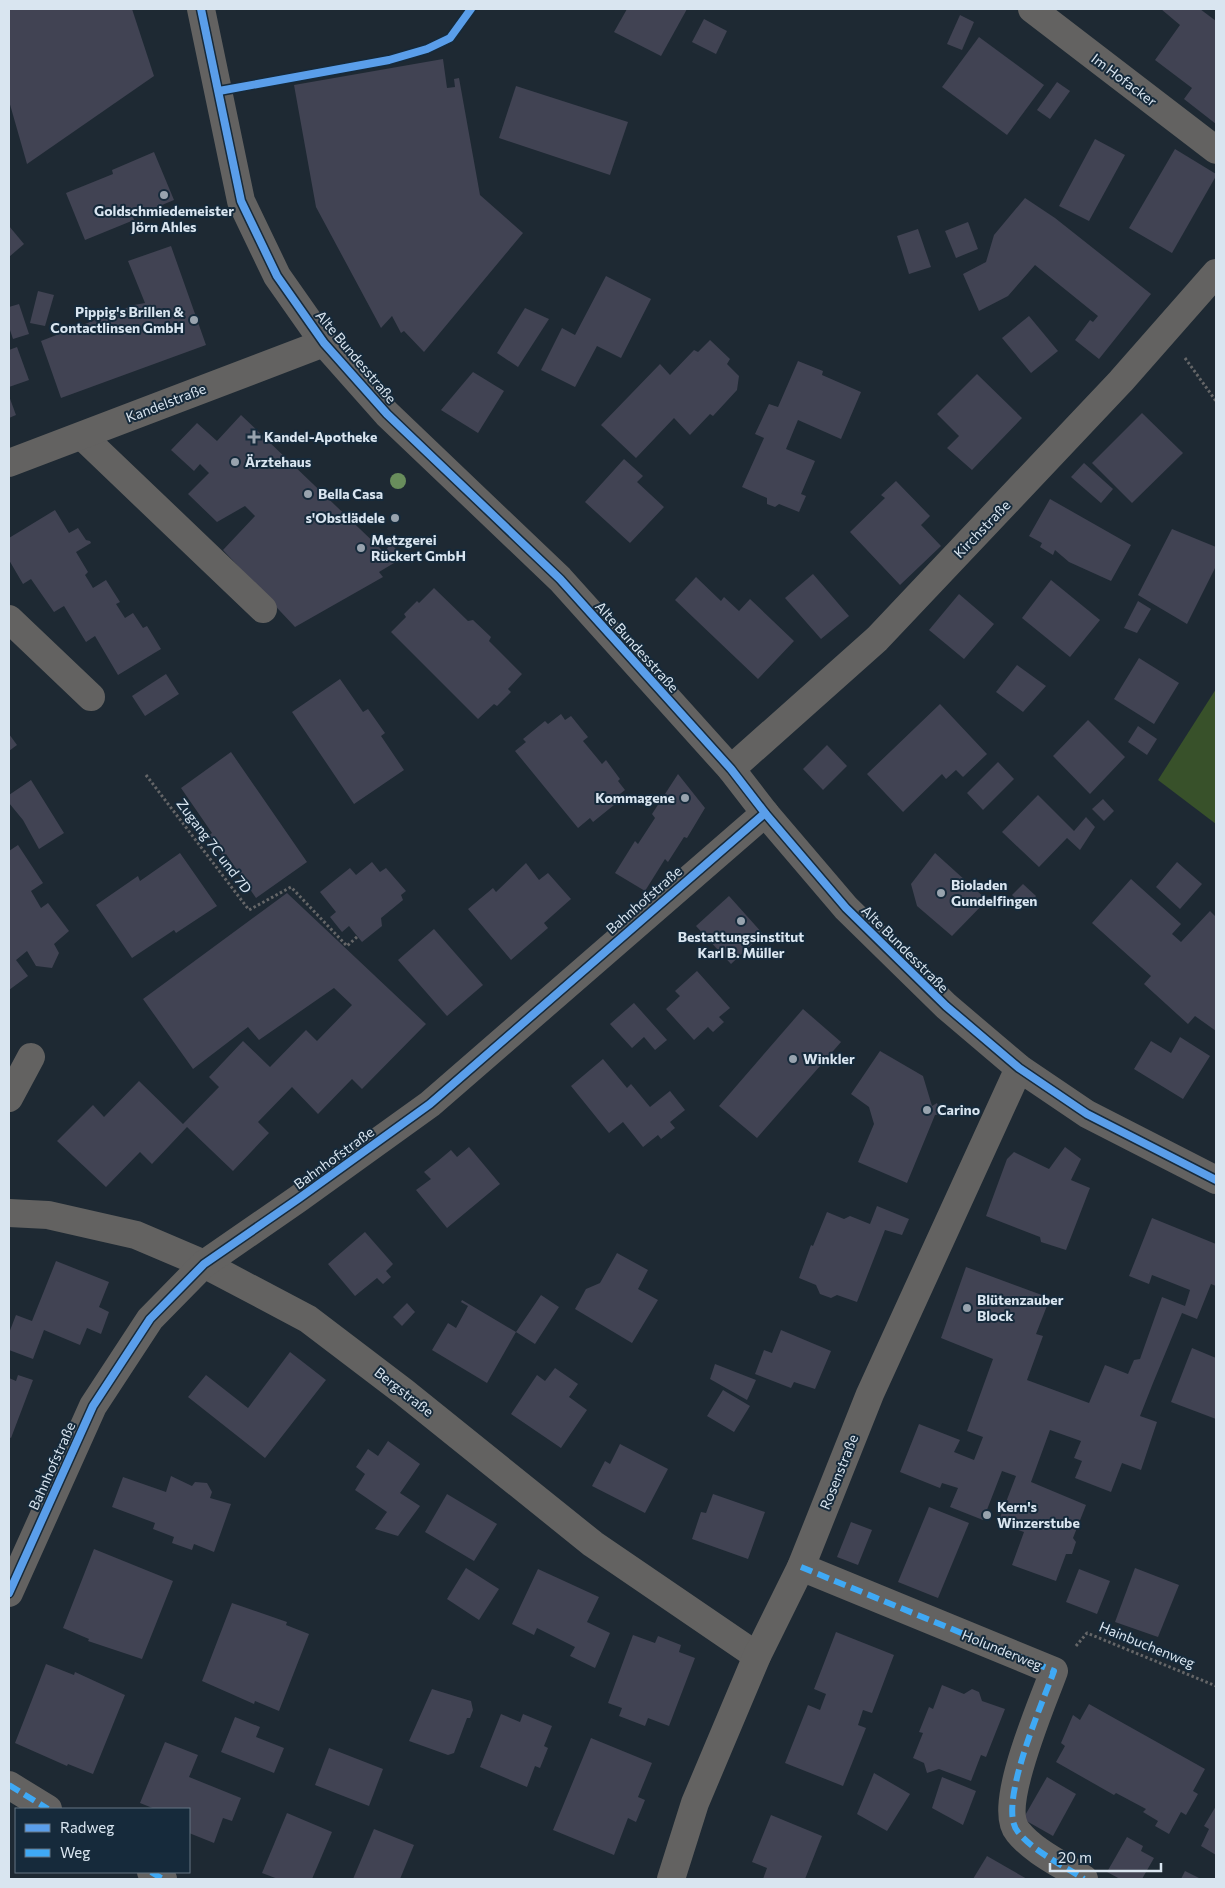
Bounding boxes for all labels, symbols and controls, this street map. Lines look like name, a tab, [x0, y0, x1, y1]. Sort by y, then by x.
street label: Im Hofacker	[1088, 50, 1161, 110]
marker: Goldschmiedemeister Jörn Ahles	[158, 189, 170, 201]
place label: Goldschmiedemeister Jörn Ahles	[94, 202, 234, 235]
place label: Pippig's Brillen & Contactlinsen GmbH	[50, 303, 184, 336]
street label: Alte Bundesstraße	[312, 307, 400, 407]
marker: Pippig's Brillen & Contactlinsen GmbH	[188, 314, 200, 326]
street label: Kandelstraße	[123, 379, 208, 426]
place label: Kandel-Apotheke	[264, 428, 377, 445]
marker: Kandel-Apotheke	[248, 431, 260, 443]
place label: Ärztehaus	[245, 453, 312, 470]
marker: Ärztehaus	[229, 456, 241, 468]
place label: Bella Casa	[318, 485, 383, 502]
marker: Bella Casa	[302, 488, 314, 500]
street label: Kirchstraße	[950, 496, 1013, 561]
place label: s'Obstlädele	[306, 509, 385, 526]
marker: s'Obstlädele	[389, 512, 401, 524]
place label: Metzgerei Rückert GmbH	[371, 531, 466, 564]
marker: Metzgerei Rückert GmbH	[355, 542, 367, 554]
street label: Alte Bundesstraße	[592, 598, 683, 696]
place label: Kommagene	[595, 789, 675, 806]
marker: Kommagene	[679, 792, 691, 804]
street label: Zugang 7C und 7D	[173, 795, 256, 896]
street label: Bahnhofstraße	[602, 862, 685, 937]
place label: Bioladen Gundelfingen	[951, 876, 1037, 909]
marker: Bioladen Gundelfingen	[935, 887, 947, 899]
street label: Alte Bundesstraße	[858, 902, 952, 996]
marker: Bestattungsinstitut Karl B. Müller	[735, 915, 747, 927]
place label: Bestattungsinstitut Karl B. Müller	[678, 928, 804, 961]
place label: Winkler	[803, 1050, 855, 1067]
marker: Winkler	[787, 1053, 799, 1065]
place label: Carino	[937, 1101, 980, 1118]
marker: Carino	[921, 1104, 933, 1116]
street label: Bahnhofstraße	[290, 1123, 377, 1192]
place label: Blütenzauber Block	[977, 1291, 1064, 1324]
marker: Blütenzauber Block	[961, 1302, 973, 1314]
street label: Bergstraße	[371, 1363, 437, 1420]
street label: Bahnhofstraße	[25, 1419, 79, 1513]
street label: Rosenstraße	[816, 1432, 861, 1512]
place label: Kern's Winzerstube	[997, 1498, 1080, 1531]
marker: Kern's Winzerstube	[981, 1509, 993, 1521]
street label: Hainbuchenweg	[1097, 1618, 1198, 1672]
street label: Holunderweg	[959, 1626, 1045, 1674]
legend	[15, 1808, 190, 1873]
text: Radweg	[60, 1818, 114, 1836]
scale bar	[1050, 1840, 1161, 1872]
text: Weg	[60, 1843, 90, 1861]
text: 20 m	[1058, 1848, 1092, 1866]

